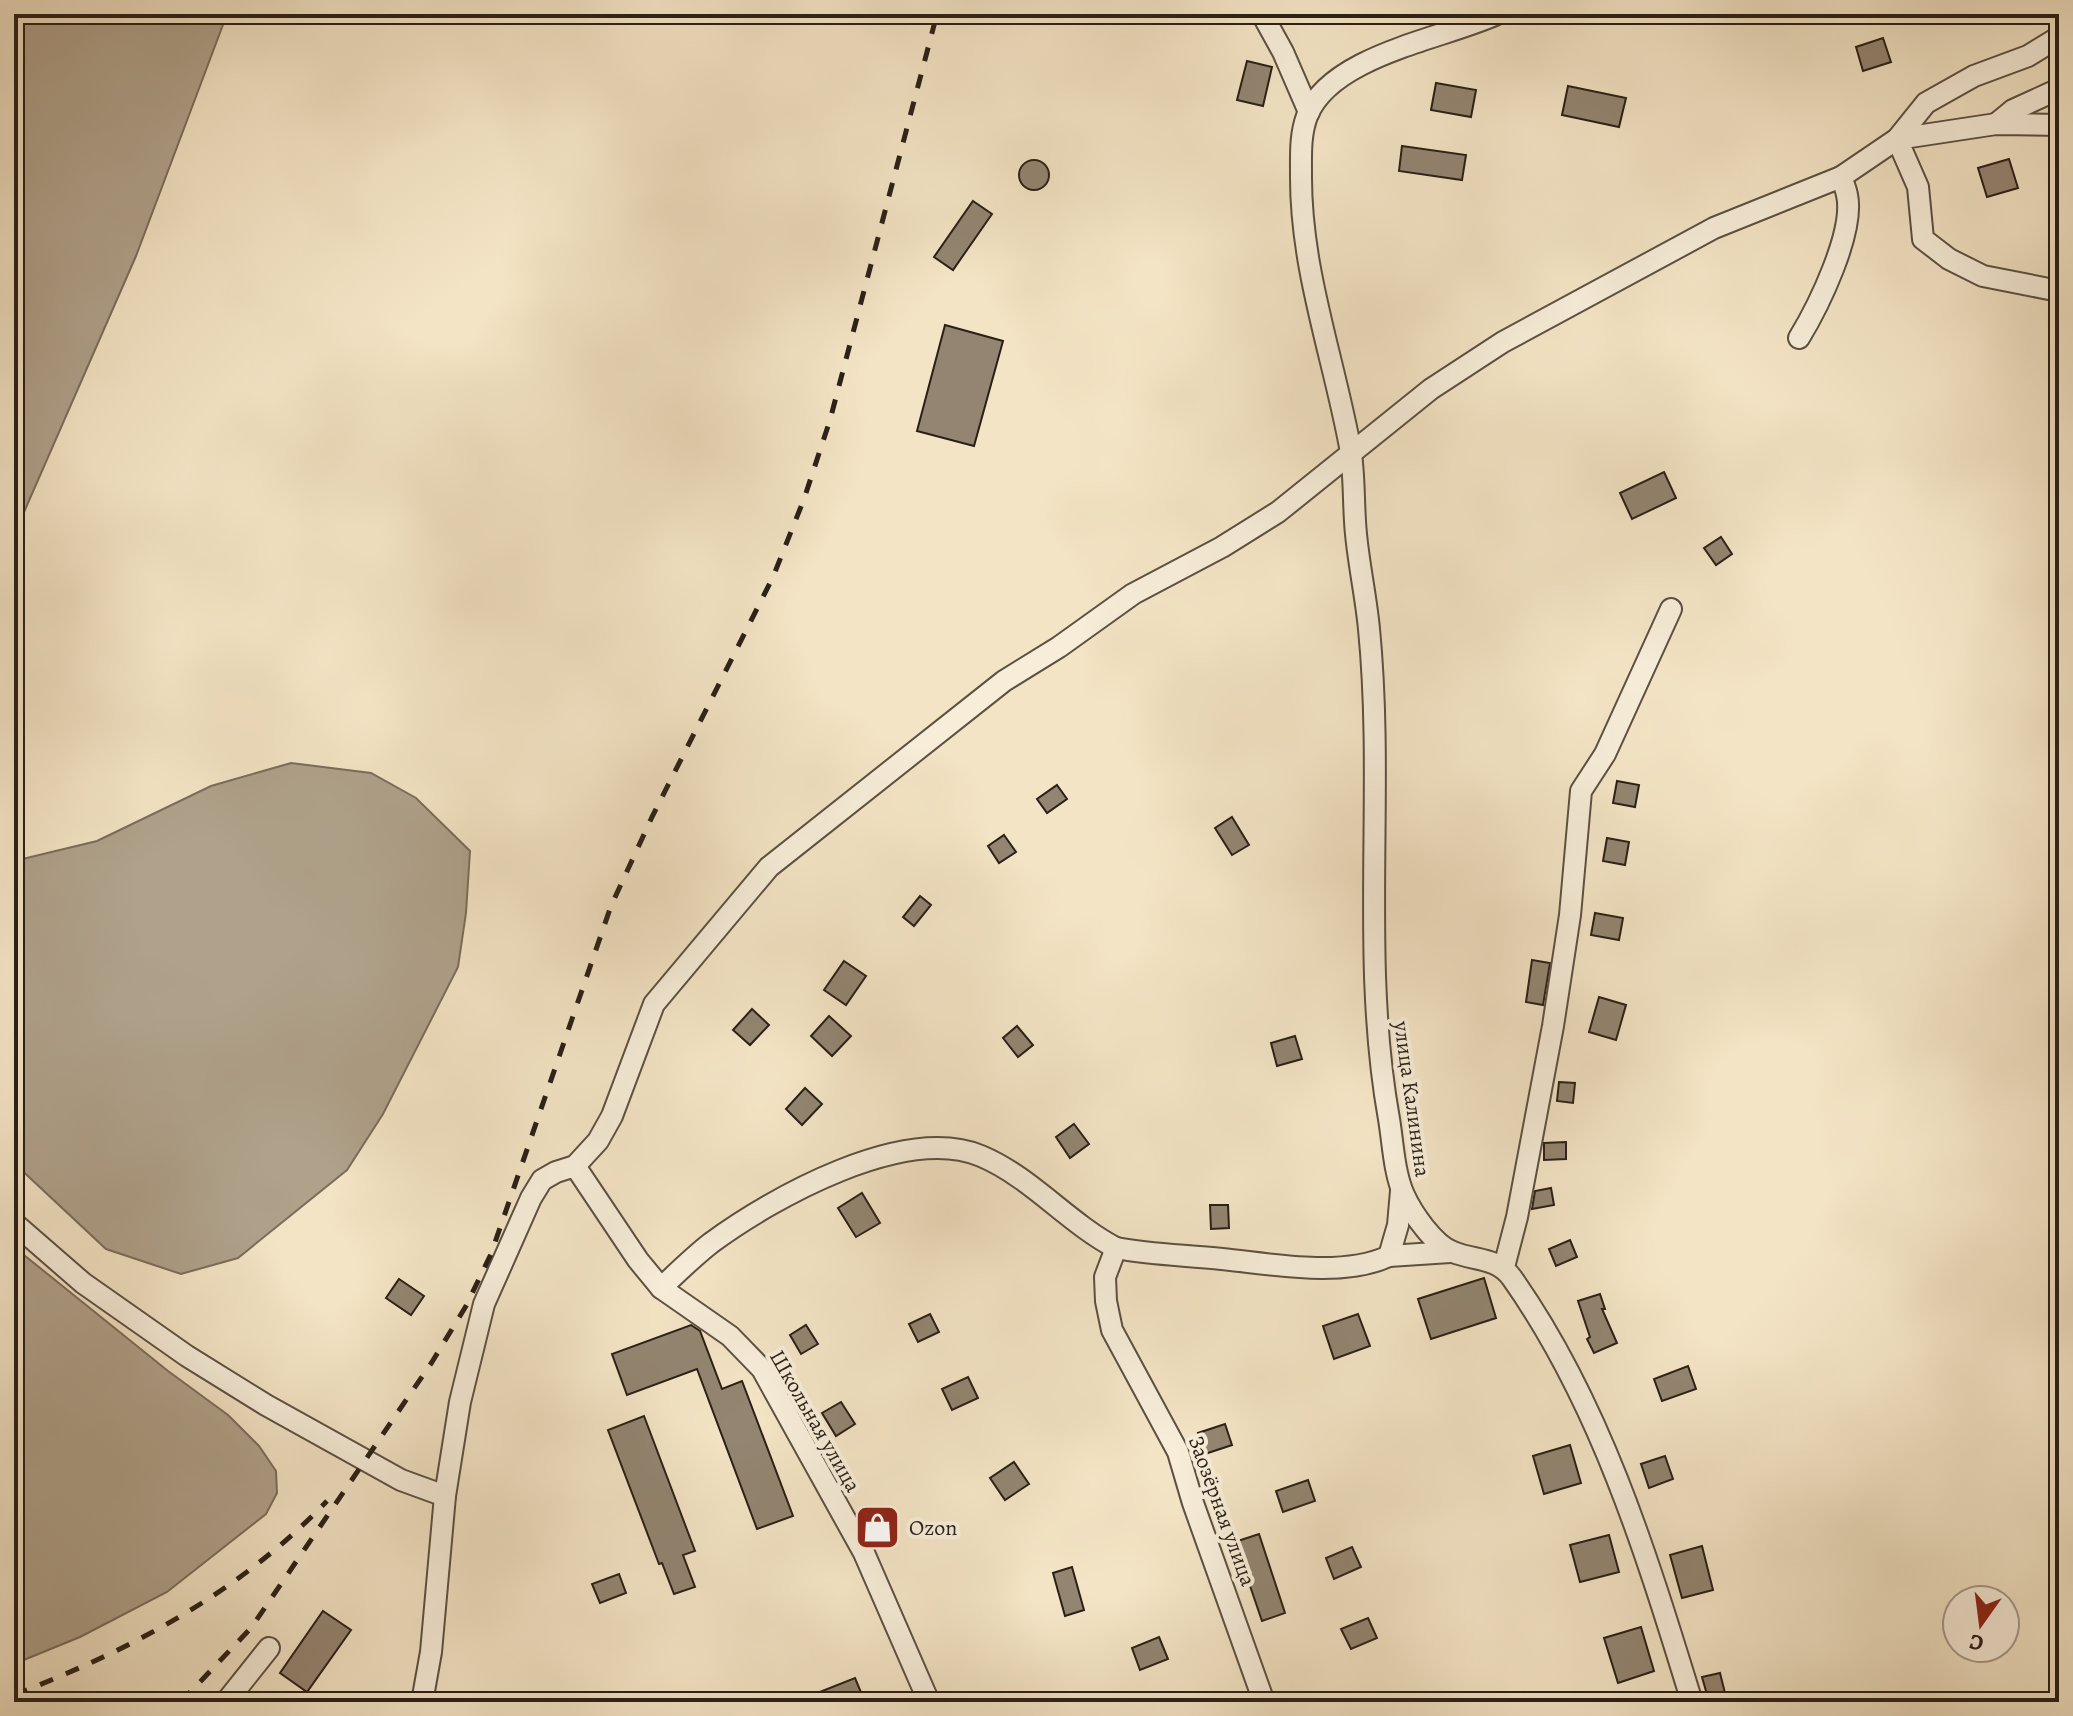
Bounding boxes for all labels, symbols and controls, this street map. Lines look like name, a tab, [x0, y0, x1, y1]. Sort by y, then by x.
street label: улица Калинина	[1386, 1018, 1438, 1180]
street label: Школьная улица	[762, 1344, 868, 1499]
street label: Заозёрная улица	[1181, 1432, 1263, 1591]
shop icon: Ozon	[854, 1504, 902, 1552]
place label: Ozon	[909, 1513, 957, 1543]
north arrow	[1941, 1584, 2021, 1664]
text: С	[1966, 1626, 1987, 1659]

